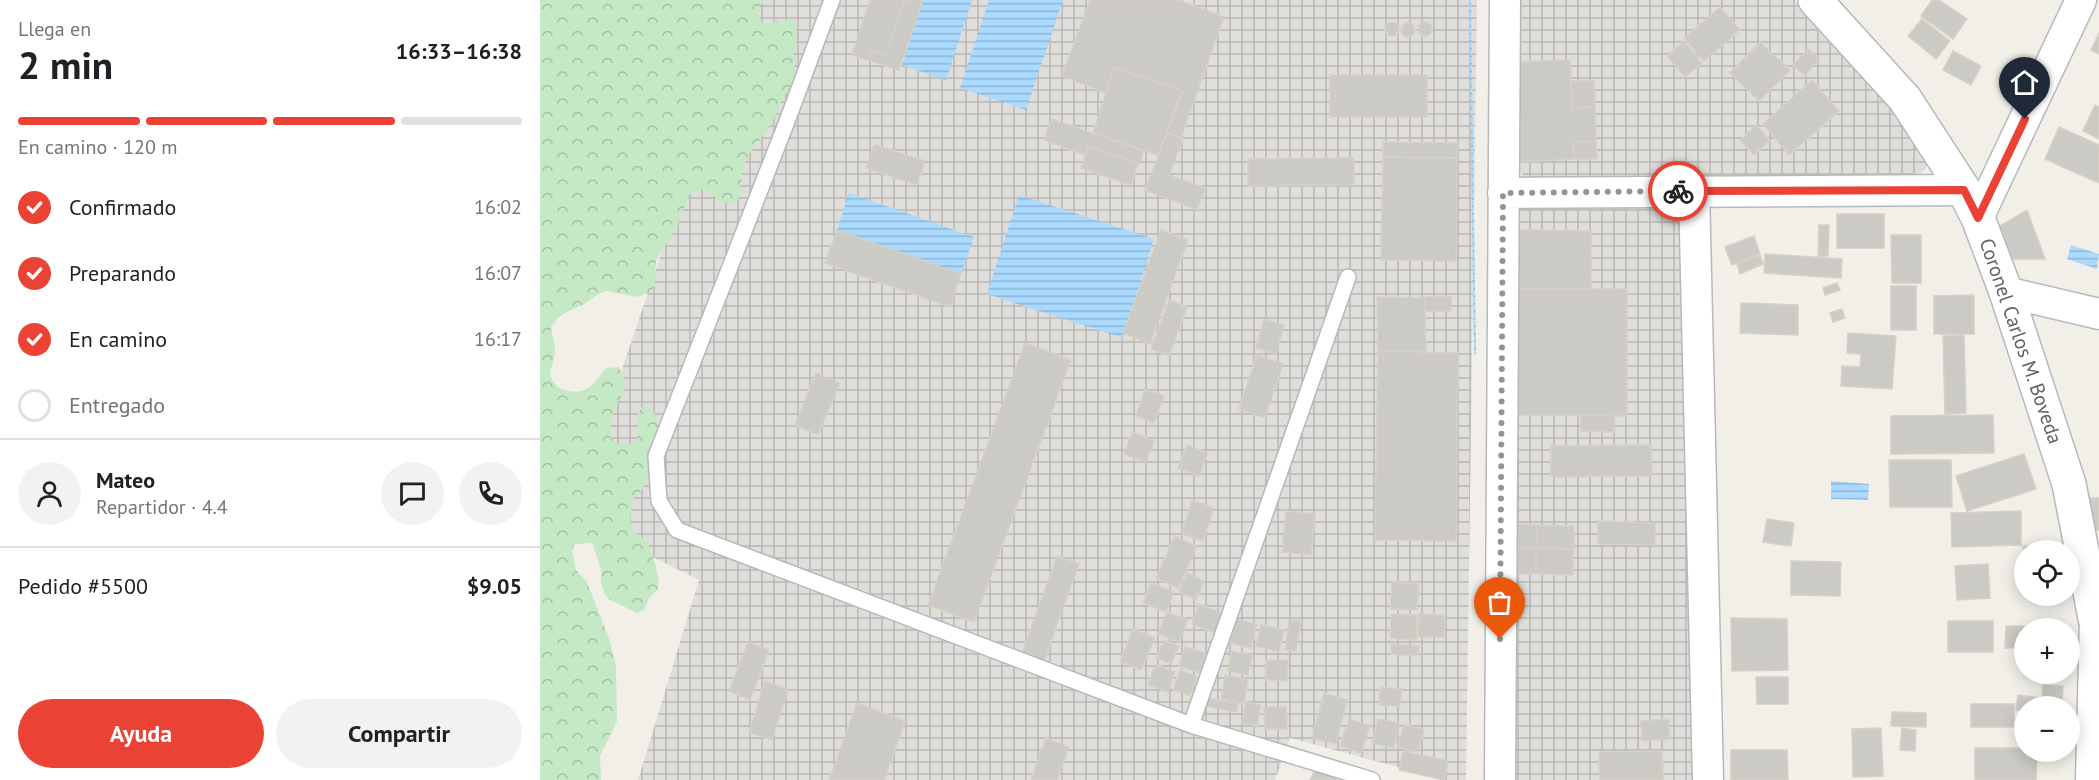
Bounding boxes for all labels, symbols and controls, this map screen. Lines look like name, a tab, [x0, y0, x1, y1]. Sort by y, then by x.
text: Llega en	[18, 16, 91, 42]
text: 16:33–16:38	[396, 37, 522, 65]
text: 2 min	[18, 39, 113, 90]
pin	[1999, 57, 2050, 119]
icon: home	[2008, 66, 2041, 99]
text: En camino · 120 m	[18, 134, 178, 160]
courier	[1648, 161, 1708, 221]
icon: bike	[1662, 175, 1695, 208]
icon: check	[18, 191, 51, 224]
text: Confirmado	[69, 193, 176, 221]
text: 16:02	[474, 194, 522, 220]
street label: Coronel Carlos M. Boveda	[1974, 235, 2068, 447]
icon: check	[18, 257, 51, 290]
text: Preparando	[69, 259, 176, 287]
text: 16:07	[474, 260, 522, 286]
icon: check	[18, 323, 51, 356]
text: En camino	[69, 325, 167, 353]
text: 16:17	[474, 326, 522, 352]
text: Entregado	[69, 391, 165, 419]
button: person	[18, 462, 81, 525]
button: chat	[381, 462, 444, 525]
button: phone	[459, 462, 522, 525]
text: Mateo	[96, 466, 155, 494]
text: Repartidor · 4.4	[96, 494, 228, 520]
map controls	[2014, 540, 2080, 762]
button: locate	[2014, 540, 2080, 606]
text: Pedido #5500	[18, 572, 148, 600]
text: $9.05	[467, 572, 522, 600]
pin	[1474, 577, 1525, 639]
icon: bag	[1483, 586, 1516, 619]
button: +	[2014, 618, 2080, 684]
button: −	[2014, 696, 2080, 762]
button: Ayuda	[18, 699, 264, 768]
button: Compartir	[276, 699, 522, 768]

